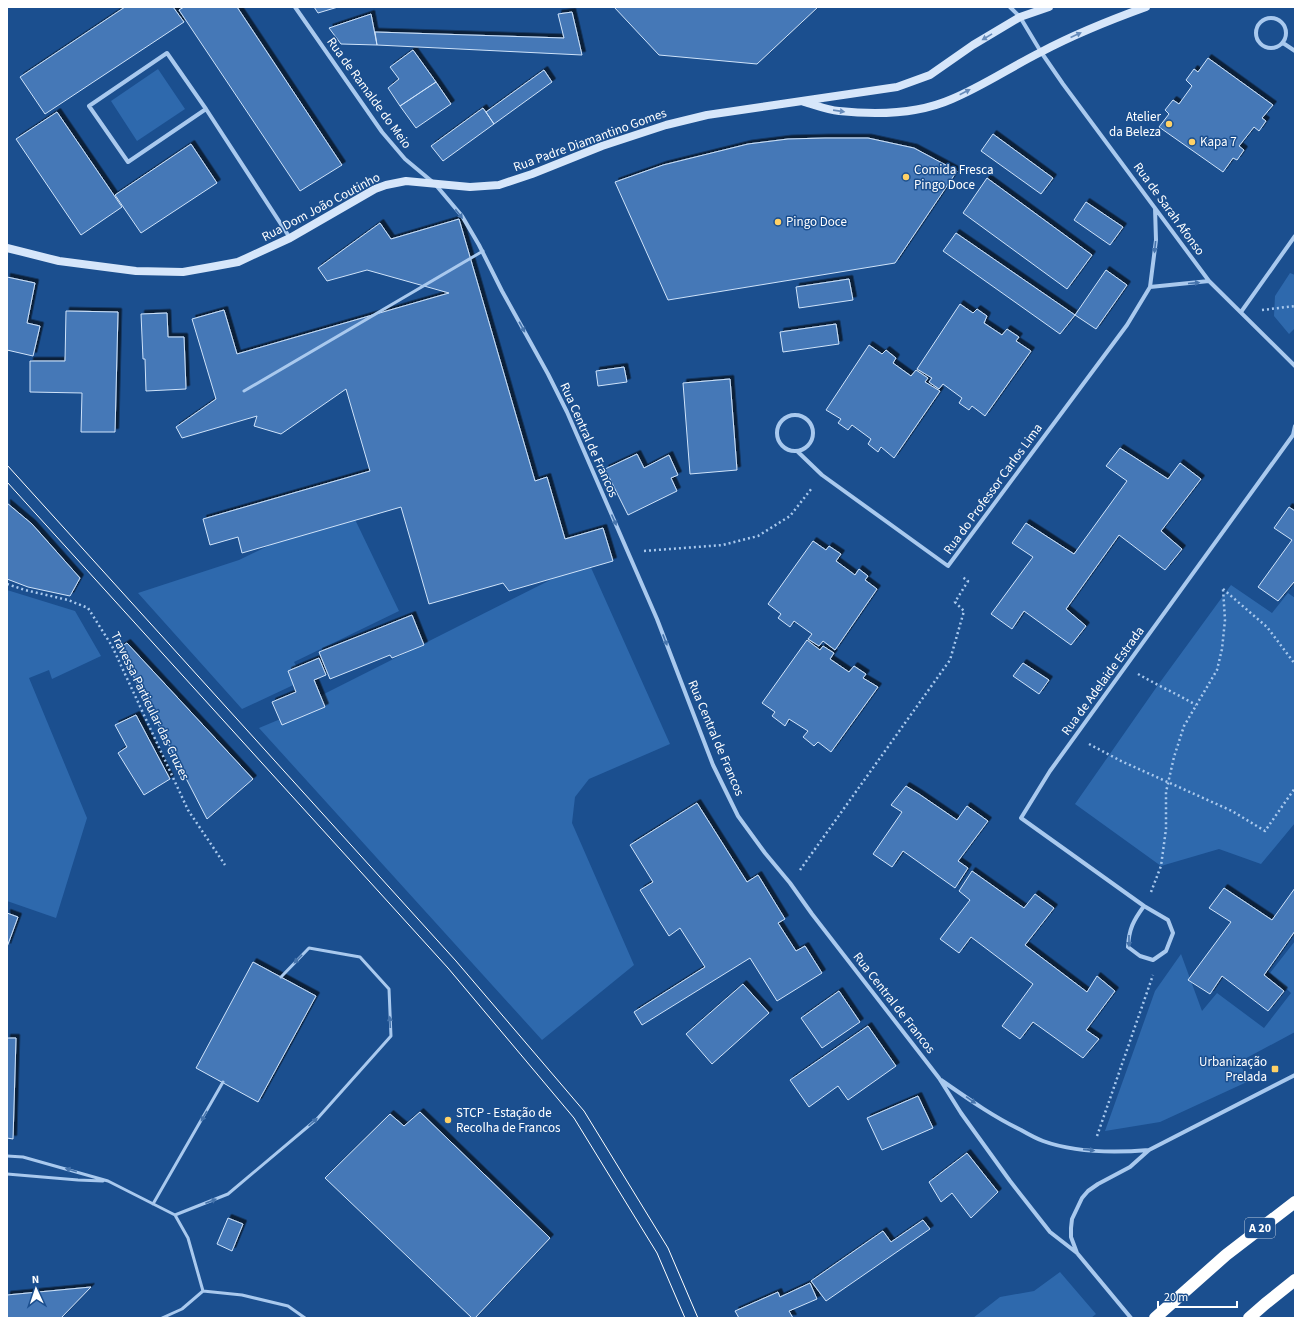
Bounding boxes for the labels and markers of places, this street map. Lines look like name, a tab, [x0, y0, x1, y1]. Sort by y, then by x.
place label: Atelier da Beleza	[1109, 108, 1161, 141]
marker: Atelier da Beleza	[1164, 119, 1174, 129]
place label: Kapa 7	[1200, 133, 1237, 151]
marker: Kapa 7	[1187, 137, 1197, 147]
place label: Comida Fresca Pingo Doce	[914, 161, 994, 194]
marker: Comida Fresca Pingo Doce	[901, 172, 911, 182]
place label: Pingo Doce	[786, 213, 847, 231]
marker: Pingo Doce	[773, 217, 783, 227]
place label: Urbanização Prelada	[1199, 1053, 1267, 1086]
marker: Urbanização Prelada	[1270, 1064, 1280, 1074]
place label: STCP - Estação de Recolha de Francos	[456, 1104, 561, 1137]
marker: STCP - Estação de Recolha de Francos	[443, 1115, 453, 1125]

